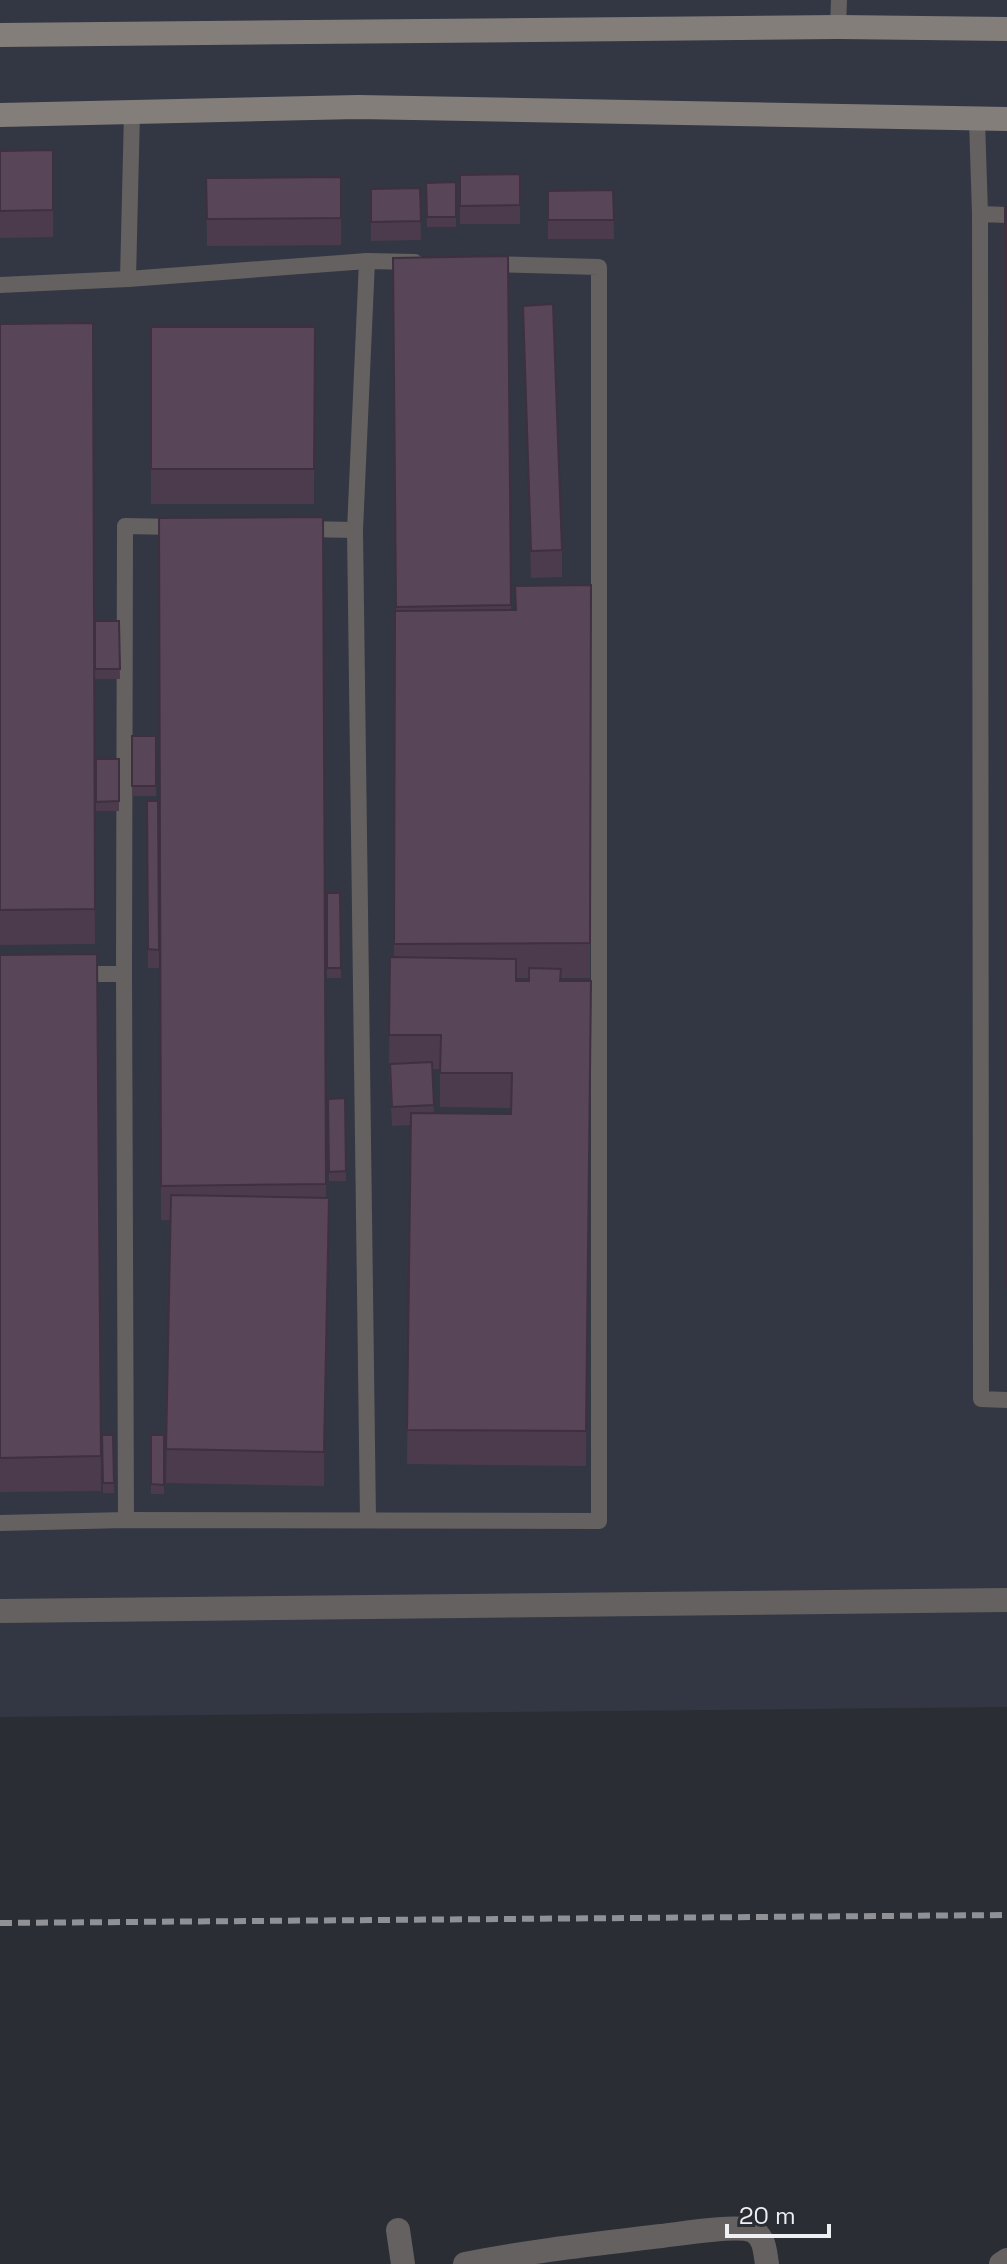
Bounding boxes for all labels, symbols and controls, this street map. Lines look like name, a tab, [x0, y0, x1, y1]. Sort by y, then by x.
scale bar	[727, 2188, 829, 2238]
text: 20 m	[739, 2200, 796, 2231]

